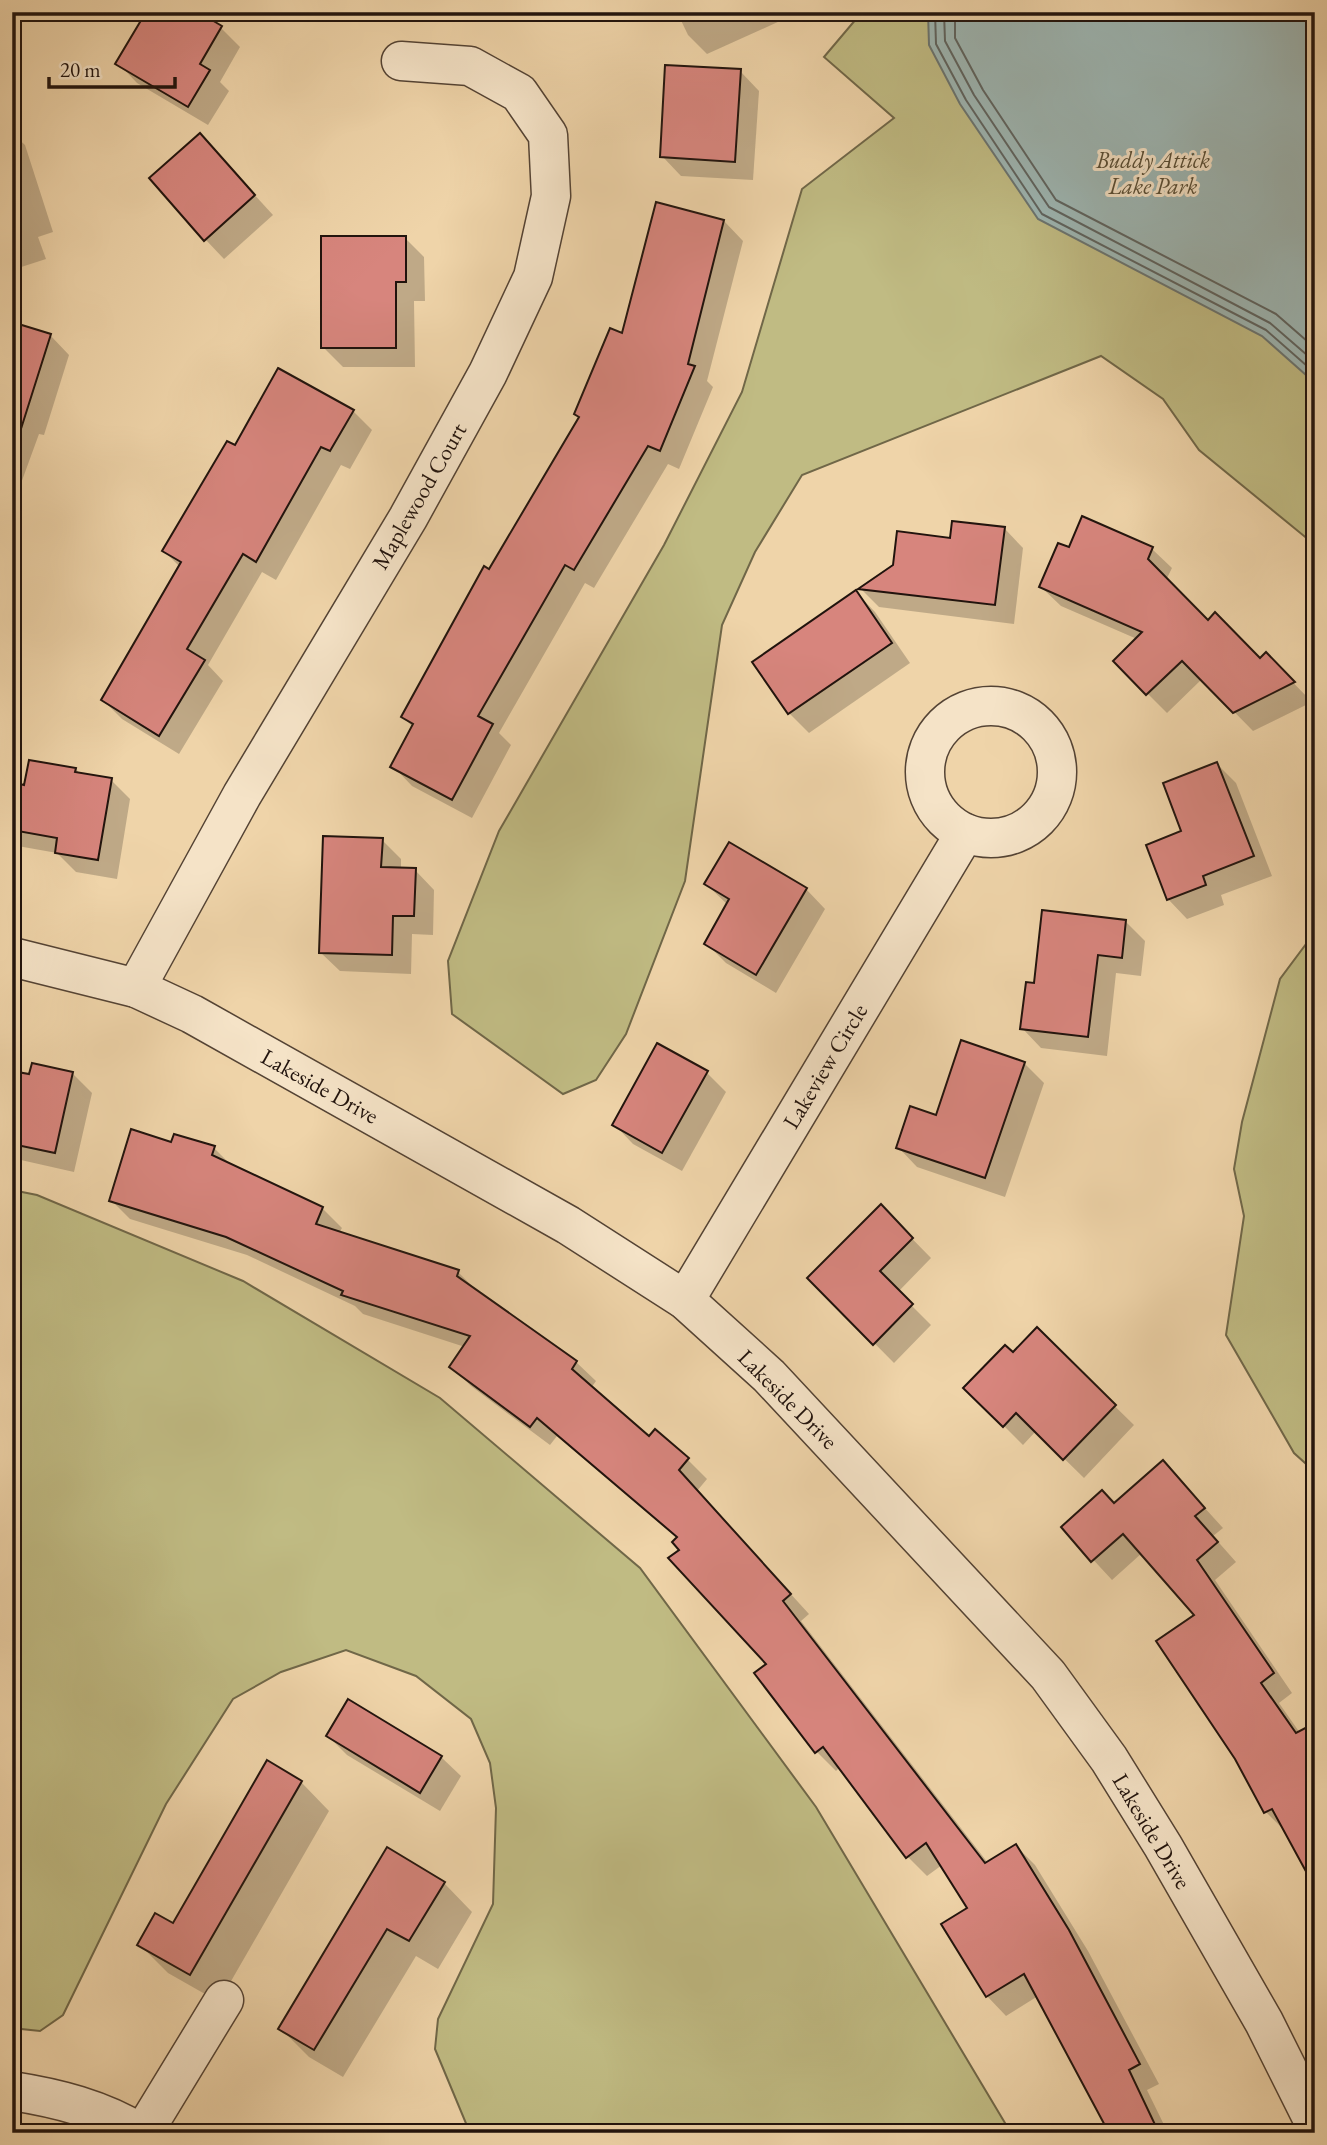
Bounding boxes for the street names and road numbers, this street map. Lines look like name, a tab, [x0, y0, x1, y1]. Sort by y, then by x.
street label: Maplewood Court	[365, 417, 473, 575]
street label: Lakeview Circle	[776, 998, 874, 1134]
street label: Lakeside Drive	[256, 1041, 384, 1131]
street label: Lakeside Drive	[732, 1343, 845, 1456]
street label: Lakeside Drive	[1106, 1768, 1198, 1894]

